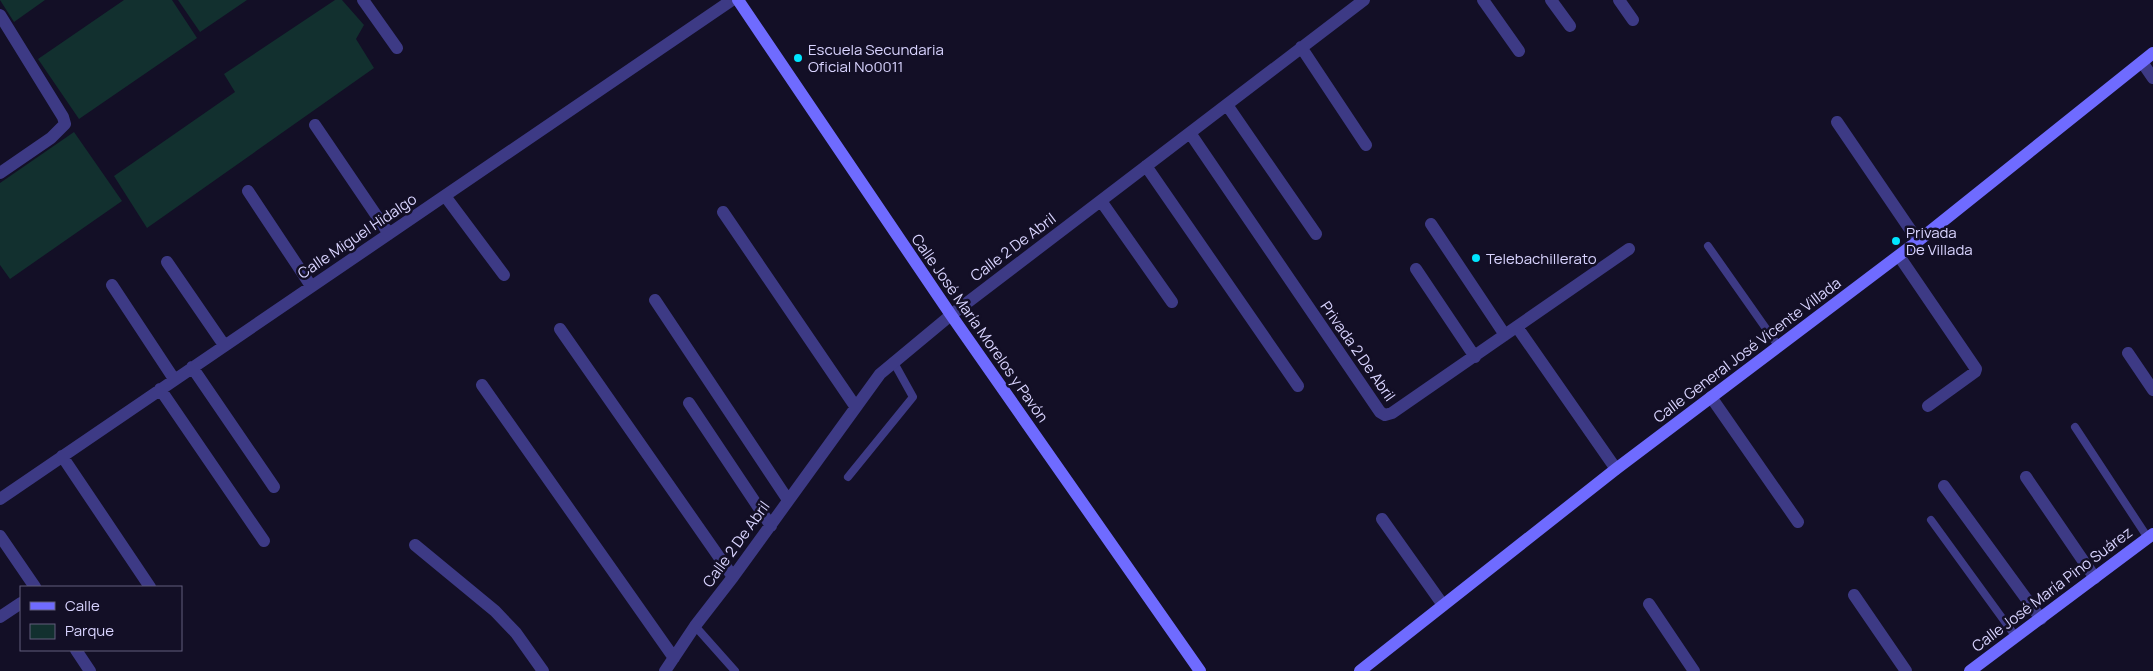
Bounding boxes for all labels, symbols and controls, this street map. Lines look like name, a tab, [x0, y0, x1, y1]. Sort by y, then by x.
place label: Escuela Secundaria Oficial No0011	[808, 39, 944, 77]
marker: Escuela Secundaria Oficial No0011	[792, 52, 804, 64]
street label: Calle Miguel Hidalgo	[293, 188, 421, 284]
street label: Calle 2 De Abril	[966, 208, 1060, 286]
place label: Privada De Villada	[1906, 222, 1973, 260]
street label: Calle José María Morelos y Pavón	[907, 229, 1053, 427]
marker: Privada De Villada	[1890, 235, 1902, 247]
place label: Telebachillerato	[1486, 248, 1597, 269]
marker: Telebachillerato	[1470, 252, 1482, 264]
street label: Calle General José Vicente Villada	[1649, 272, 1845, 428]
street label: Privada 2 De Abril	[1316, 297, 1400, 405]
street label: Calle 2 De Abril	[698, 497, 774, 591]
street label: Calle José María Pino Suárez	[1967, 522, 2137, 656]
legend	[20, 586, 182, 651]
text: Calle	[65, 595, 100, 616]
text: Parque	[65, 620, 114, 641]

